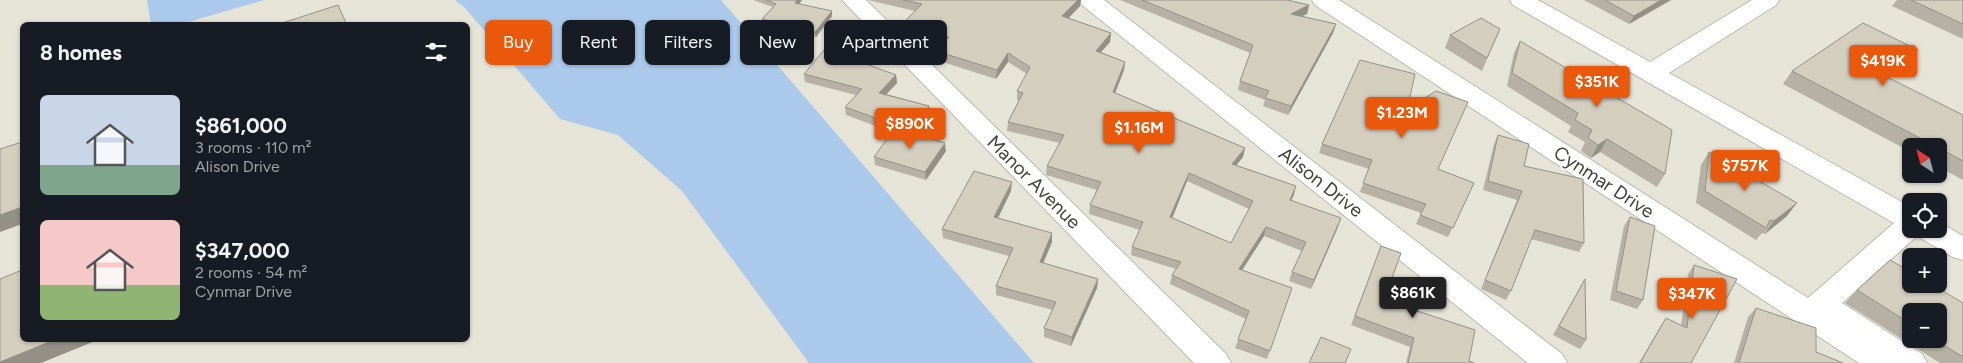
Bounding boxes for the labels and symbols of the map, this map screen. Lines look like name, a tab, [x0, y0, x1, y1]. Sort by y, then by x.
pin: $419K	[1848, 44, 1918, 87]
pin: $351K	[1562, 66, 1632, 108]
pin: $1.23M	[1361, 96, 1443, 139]
pin: $890K	[875, 108, 945, 150]
pin: $1.16M	[1098, 112, 1180, 154]
street label: Manor Avenue	[982, 130, 1086, 234]
north arrow	[1902, 138, 1948, 182]
street label: Cynmar Drive	[1549, 141, 1659, 223]
street label: Alison Drive	[1274, 142, 1368, 222]
pin: $757K	[1710, 150, 1780, 192]
pin: $861K	[1378, 276, 1448, 319]
pin: $347K	[1657, 278, 1727, 320]

